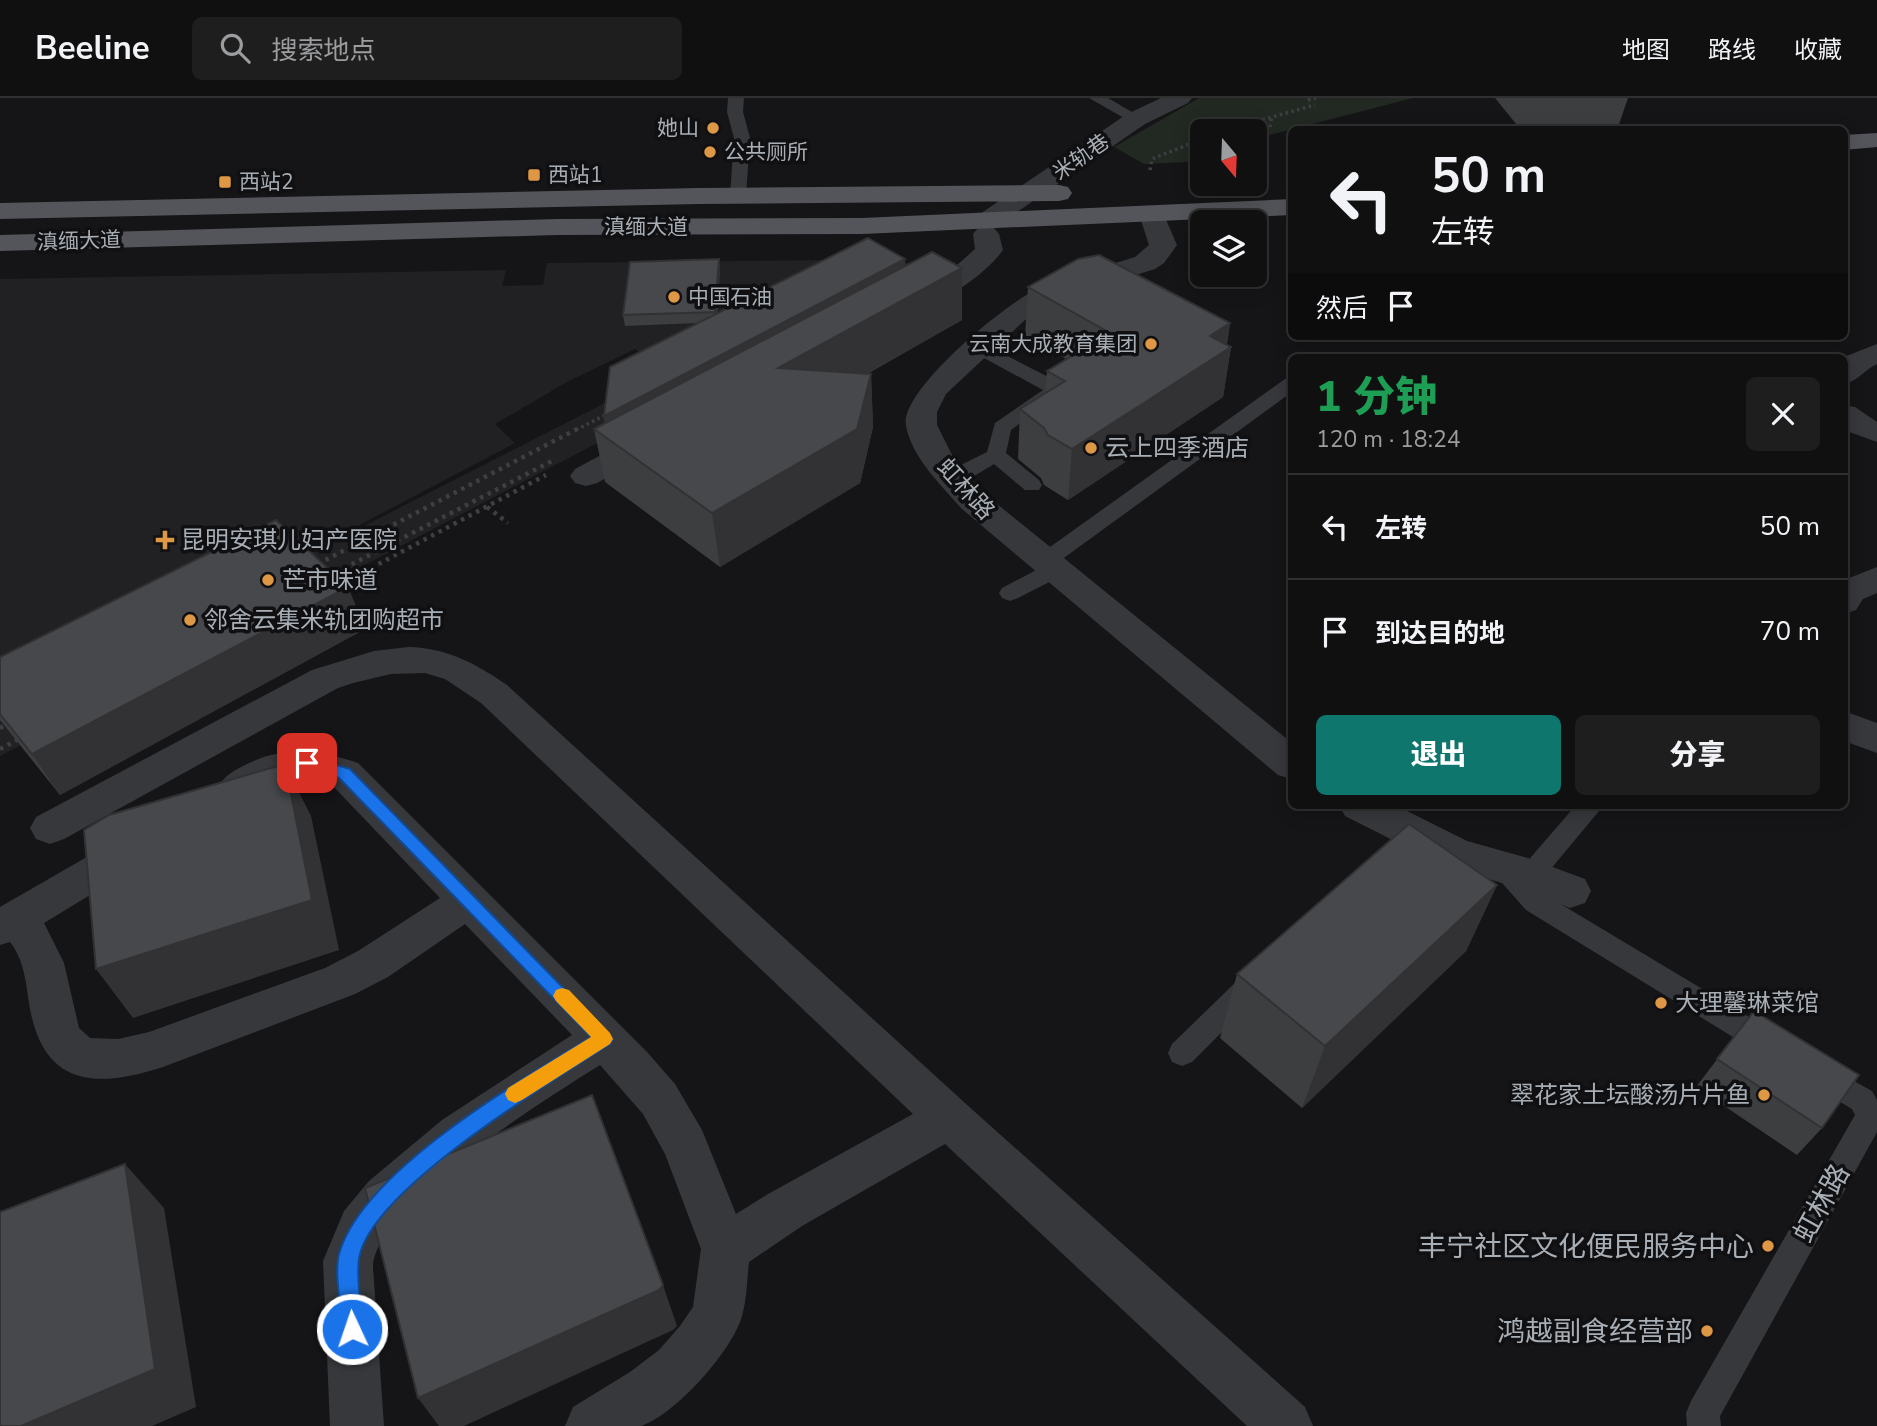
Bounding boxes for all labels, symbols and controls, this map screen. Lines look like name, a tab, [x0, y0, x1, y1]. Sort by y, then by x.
search box	[192, 17, 682, 80]
text: Beeline	[35, 26, 150, 71]
icon: search	[216, 29, 254, 67]
text: 搜索地点	[272, 33, 376, 68]
text: 地图	[1622, 34, 1670, 66]
text: 路线	[1708, 34, 1756, 66]
text: 收藏	[1794, 34, 1842, 66]
place label: 她山	[657, 114, 699, 142]
north arrow	[1190, 119, 1267, 196]
map controls	[1190, 119, 1267, 287]
marker: 她山	[705, 120, 721, 136]
street label: 米轨巷	[1047, 127, 1115, 187]
place label: 公共厕所	[724, 138, 808, 166]
text: 50 m	[1431, 142, 1546, 209]
marker: 公共厕所	[702, 144, 718, 160]
icon: left	[1316, 154, 1407, 245]
place label: 西站1	[548, 161, 603, 189]
marker: 西站1	[526, 167, 542, 183]
place label: 西站2	[239, 168, 294, 196]
marker: 西站2	[217, 174, 233, 190]
button: layers	[1190, 210, 1267, 287]
text: 左转	[1431, 211, 1495, 254]
street label: 滇缅大道	[604, 213, 688, 241]
street label: 滇缅大道	[37, 226, 121, 256]
place label: 中国石油	[688, 283, 772, 311]
icon: arrive	[1382, 287, 1420, 325]
marker: 中国石油	[666, 289, 682, 305]
text: 然后	[1316, 291, 1368, 326]
place label: 云南大成教育集团	[969, 330, 1137, 358]
marker: 云南大成教育集团	[1143, 336, 1159, 352]
text: 1 分钟	[1316, 369, 1437, 426]
button: close	[1746, 377, 1820, 451]
text: 120 m · 18:24	[1316, 424, 1461, 455]
place label: 云上四季酒店	[1105, 432, 1249, 464]
marker: 云上四季酒店	[1083, 440, 1099, 456]
street label: 虹林路	[930, 452, 1002, 526]
icon: left	[1316, 508, 1354, 546]
text: 50 m	[1760, 509, 1820, 544]
text: 左转	[1375, 511, 1427, 546]
place label: 昆明安琪儿妇产医院	[181, 524, 397, 556]
marker: 昆明安琪儿妇产医院	[155, 530, 175, 550]
place label: 芒市味道	[282, 564, 378, 596]
marker: 芒市味道	[260, 572, 276, 588]
place label: 邻舍云集米轨团购超市	[204, 604, 444, 636]
marker: 邻舍云集米轨团购超市	[182, 612, 198, 628]
icon: arrive	[1316, 613, 1354, 651]
text: 70 m	[1760, 614, 1820, 649]
text: 到达目的地	[1375, 616, 1505, 651]
button: 退出	[1316, 715, 1561, 795]
button: 分享	[1575, 715, 1820, 795]
pin	[277, 733, 337, 793]
icon: arrive	[288, 744, 326, 782]
place label: 大理馨琳菜馆	[1675, 987, 1819, 1019]
marker: 大理馨琳菜馆	[1653, 995, 1669, 1011]
place label: 翠花家土坛酸汤片片鱼	[1510, 1079, 1750, 1111]
marker: 翠花家土坛酸汤片片鱼	[1756, 1087, 1772, 1103]
street label: 虹林路	[1785, 1158, 1859, 1249]
place label: 丰宁社区文化便民服务中心	[1418, 1228, 1754, 1266]
marker: 丰宁社区文化便民服务中心	[1760, 1238, 1776, 1254]
position arrow	[315, 1292, 389, 1366]
place label: 鸿越副食经营部	[1497, 1313, 1693, 1351]
marker: 鸿越副食经营部	[1699, 1323, 1715, 1339]

